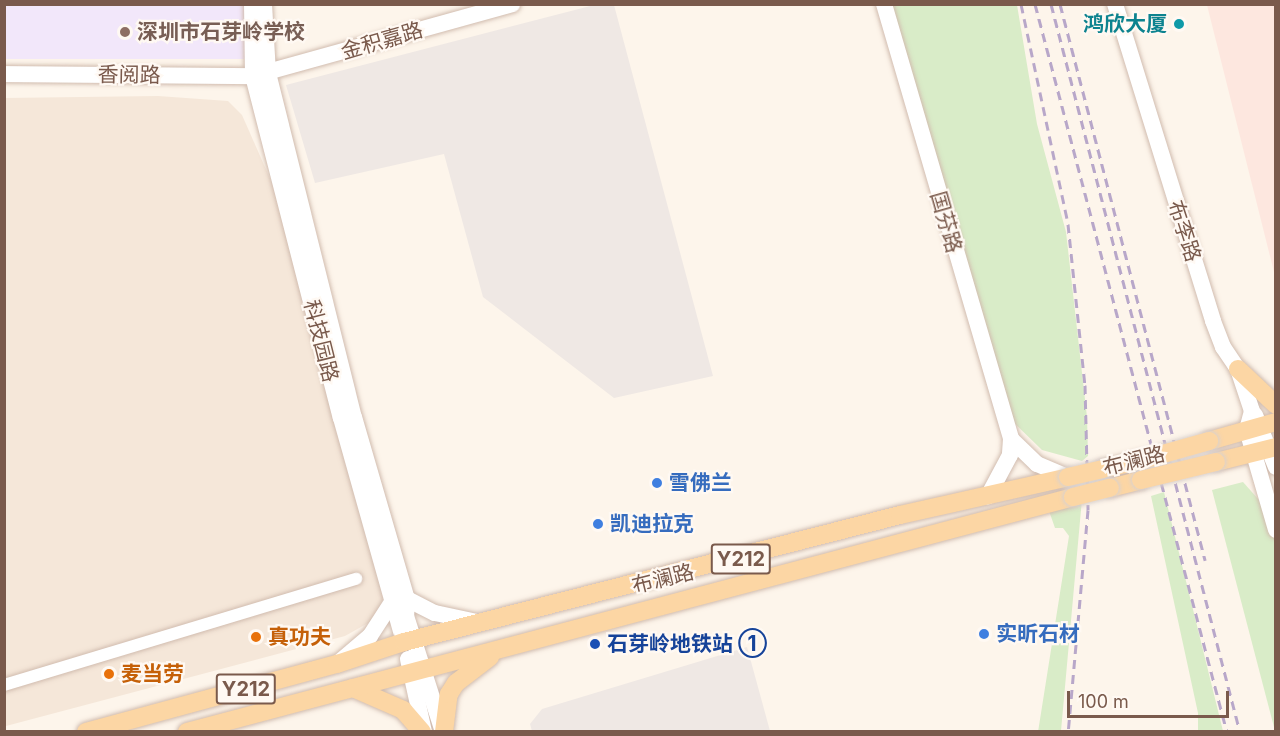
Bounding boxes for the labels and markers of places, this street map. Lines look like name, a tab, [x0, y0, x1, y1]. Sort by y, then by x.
place label: 鸿欣大厦	[1083, 11, 1167, 37]
marker: 鸿欣大厦	[1172, 17, 1186, 31]
place label: 深圳市石芽岭学校	[137, 19, 305, 45]
marker: 深圳市石芽岭学校	[118, 25, 132, 39]
place label: 雪佛兰	[669, 470, 732, 496]
marker: 雪佛兰	[650, 476, 664, 490]
place label: 凯迪拉克	[610, 511, 694, 537]
marker: 凯迪拉克	[591, 517, 605, 531]
place label: 实昕石材	[996, 621, 1080, 647]
place label: 真功夫	[268, 624, 331, 650]
marker: 实昕石材	[977, 627, 991, 641]
marker: 真功夫	[249, 630, 263, 644]
place label: 石芽岭地铁站 ①	[607, 631, 767, 657]
marker: 石芽岭地铁站 ①	[588, 637, 602, 651]
place label: 麦当劳	[121, 661, 184, 687]
marker: 麦当劳	[102, 667, 116, 681]

